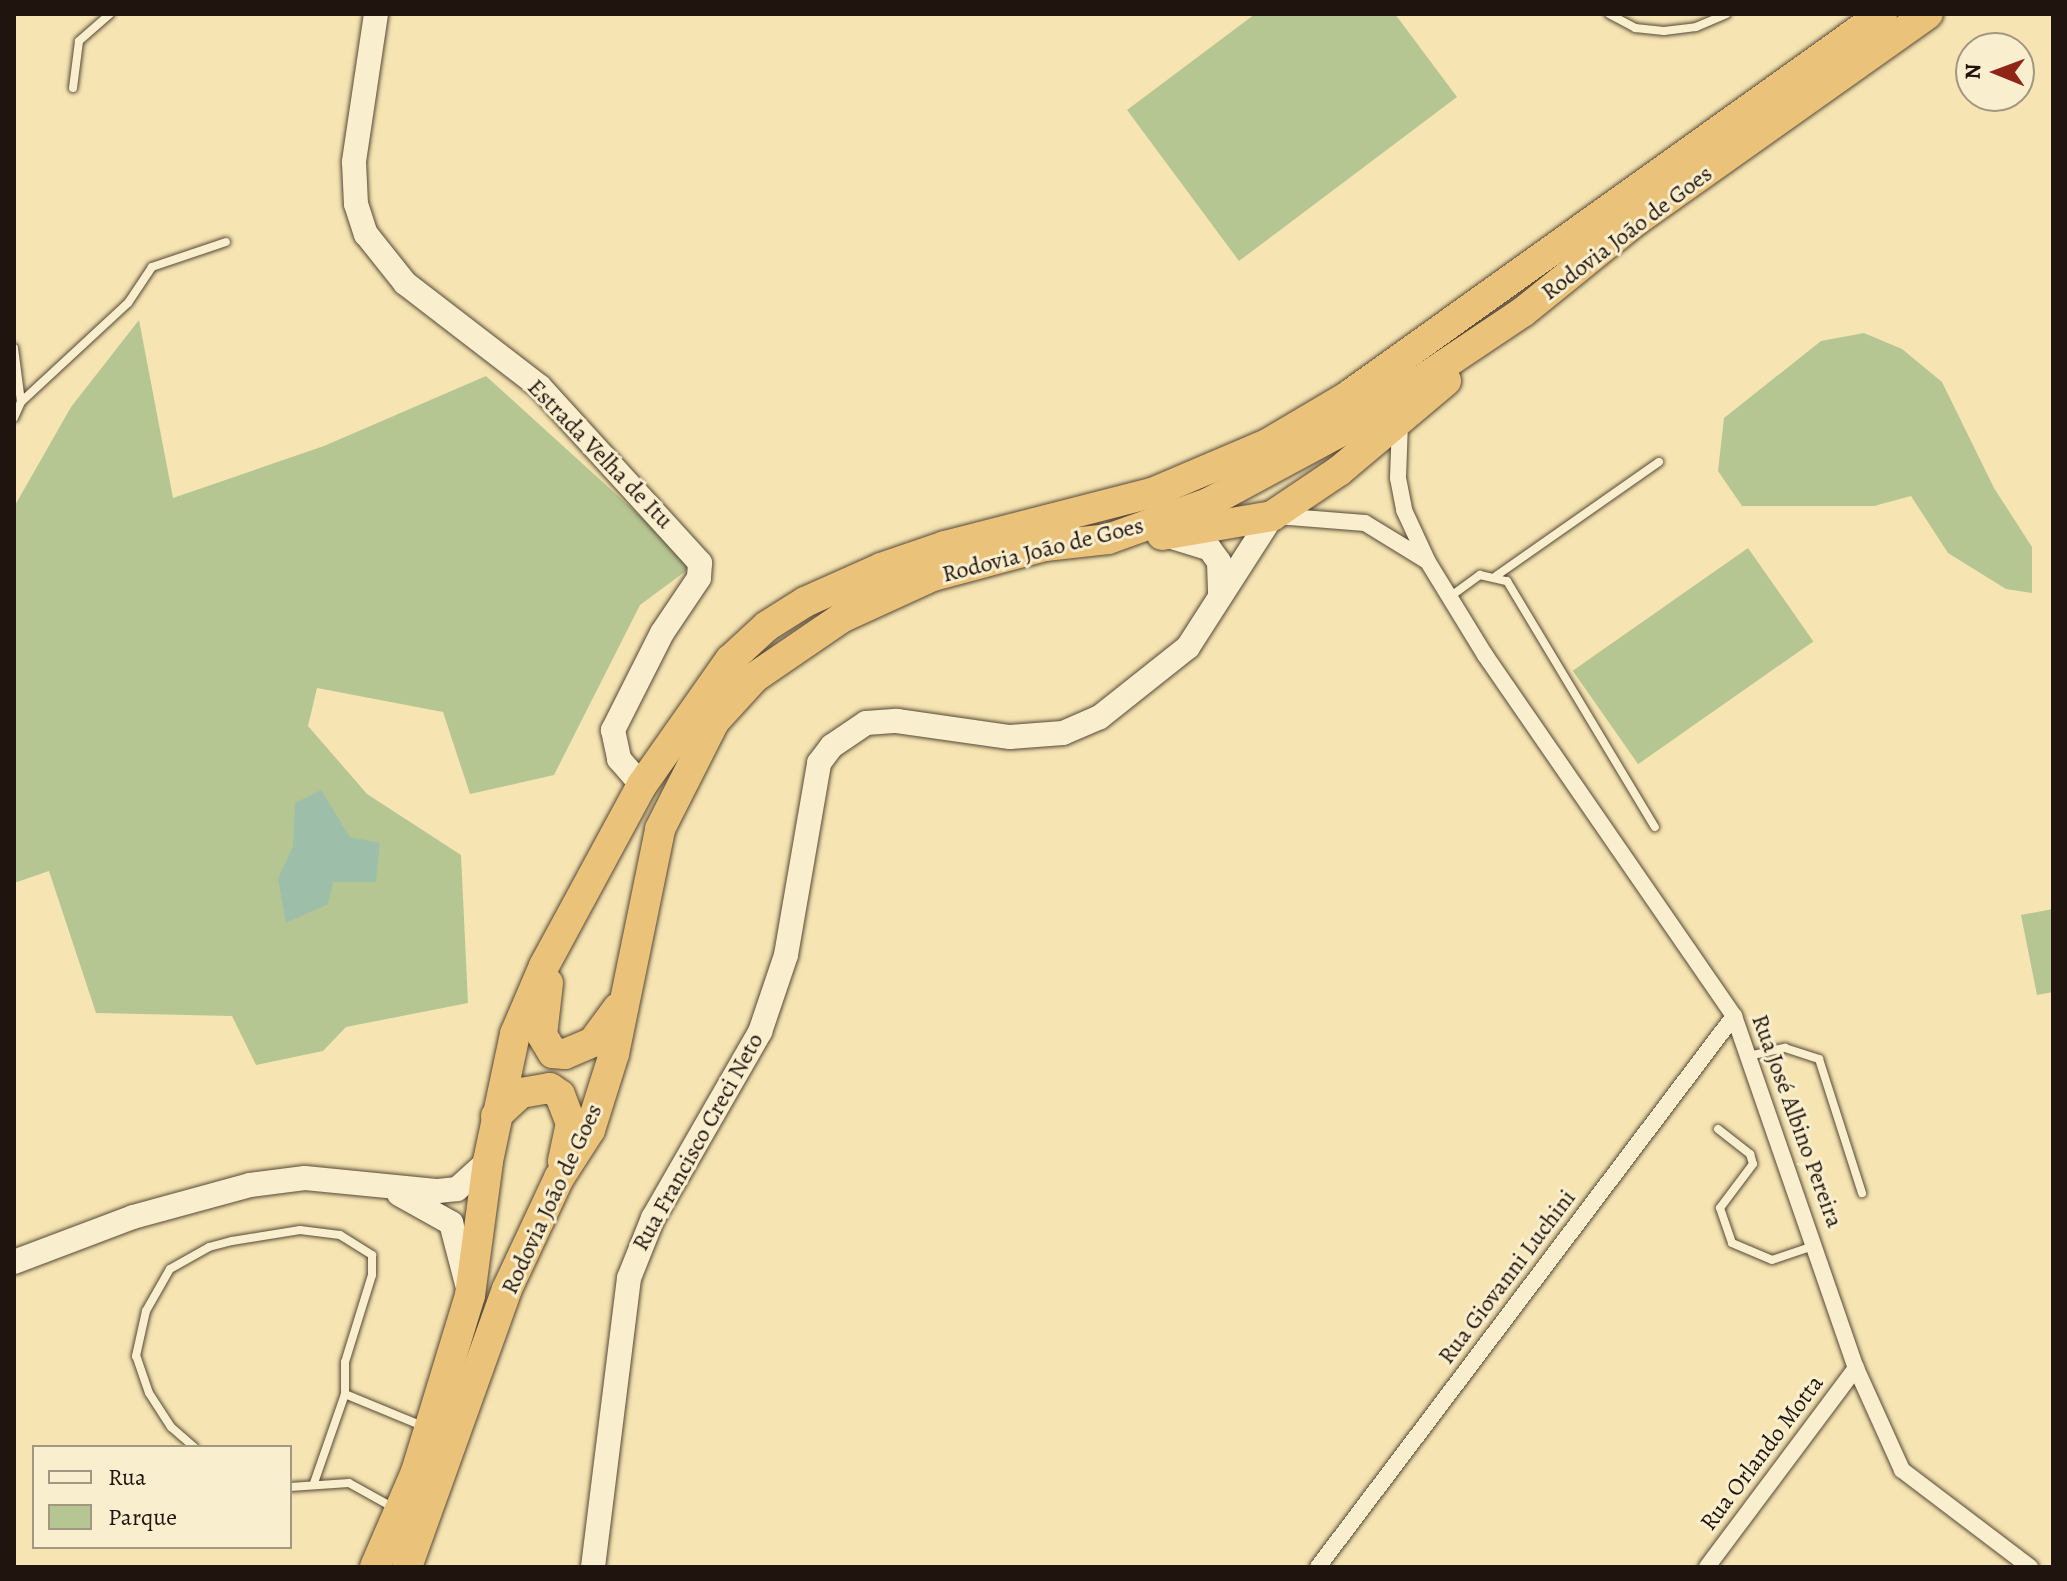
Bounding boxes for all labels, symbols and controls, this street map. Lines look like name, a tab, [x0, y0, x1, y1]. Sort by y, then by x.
north arrow	[1955, 32, 2035, 112]
text: N	[1958, 63, 1988, 80]
street label: Rodovia João de Goes	[1536, 159, 1718, 307]
street label: Estrada Velha de Itu	[521, 373, 679, 535]
street label: Rodovia João de Goes	[939, 511, 1147, 589]
street label: Rua José Albino Pereira	[1745, 1011, 1849, 1231]
street label: Rua Francisco Creci Neto	[626, 1028, 770, 1256]
street label: Rodovia João de Goes	[495, 1099, 609, 1299]
street label: Rua Giovanni Luchini	[1432, 1184, 1582, 1370]
street label: Rua Orlando Motta	[1694, 1370, 1830, 1536]
legend	[32, 1445, 292, 1549]
text: Rua	[108, 1461, 146, 1493]
text: Parque	[108, 1501, 177, 1533]

